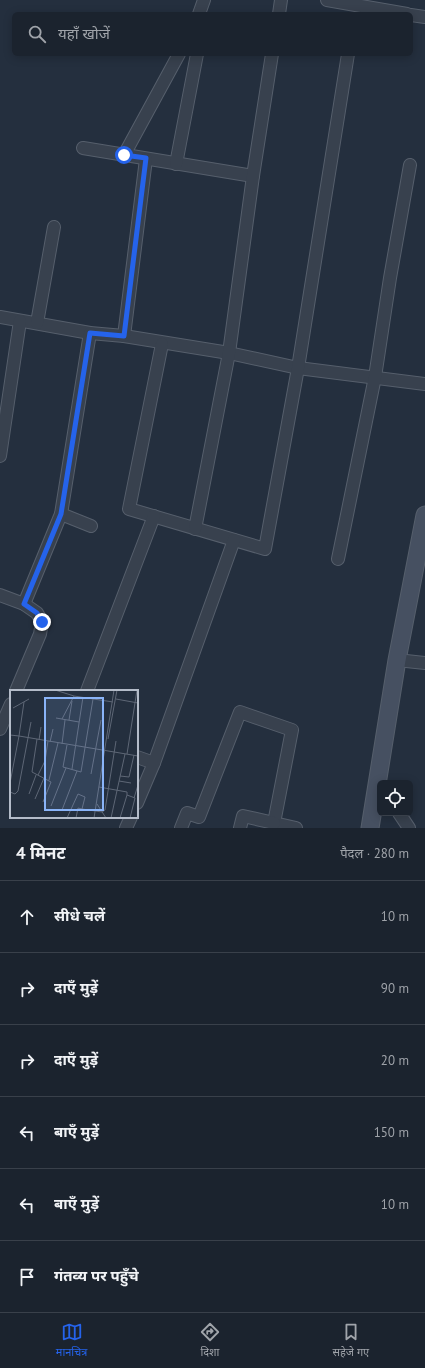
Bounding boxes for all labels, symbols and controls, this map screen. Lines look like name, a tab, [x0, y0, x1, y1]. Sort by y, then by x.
search box	[12, 12, 413, 56]
icon: search	[26, 23, 48, 45]
text: यहाँ खोजें	[58, 24, 110, 43]
route start	[115, 146, 133, 164]
route end	[33, 613, 51, 631]
inset map	[10, 690, 138, 818]
map controls	[377, 780, 413, 816]
button: locate	[377, 780, 413, 816]
text: 4 मिनट	[16, 842, 66, 864]
text: पैदल · 280 m	[340, 845, 409, 862]
icon: ahead	[16, 906, 38, 928]
text: सीधे चलें	[54, 906, 105, 925]
text: 10 m	[381, 908, 409, 925]
icon: right	[16, 978, 38, 1000]
text: दाएँ मुड़ें	[54, 978, 98, 997]
text: 90 m	[381, 980, 409, 997]
icon: right	[16, 1050, 38, 1072]
text: दाएँ मुड़ें	[54, 1050, 98, 1069]
text: 20 m	[381, 1052, 409, 1069]
icon: left	[16, 1122, 38, 1144]
text: बाएँ मुड़ें	[54, 1122, 99, 1141]
text: 150 m	[374, 1124, 409, 1141]
icon: left	[16, 1194, 38, 1216]
text: बाएँ मुड़ें	[54, 1194, 99, 1213]
text: 10 m	[381, 1196, 409, 1213]
icon: arrive	[16, 1266, 38, 1288]
text: गंतव्य पर पहुँचे	[54, 1266, 139, 1285]
tab: मानचित्र	[56, 1321, 87, 1360]
tab: दिशा	[199, 1321, 221, 1360]
tab: सहेजे गए	[333, 1321, 369, 1360]

